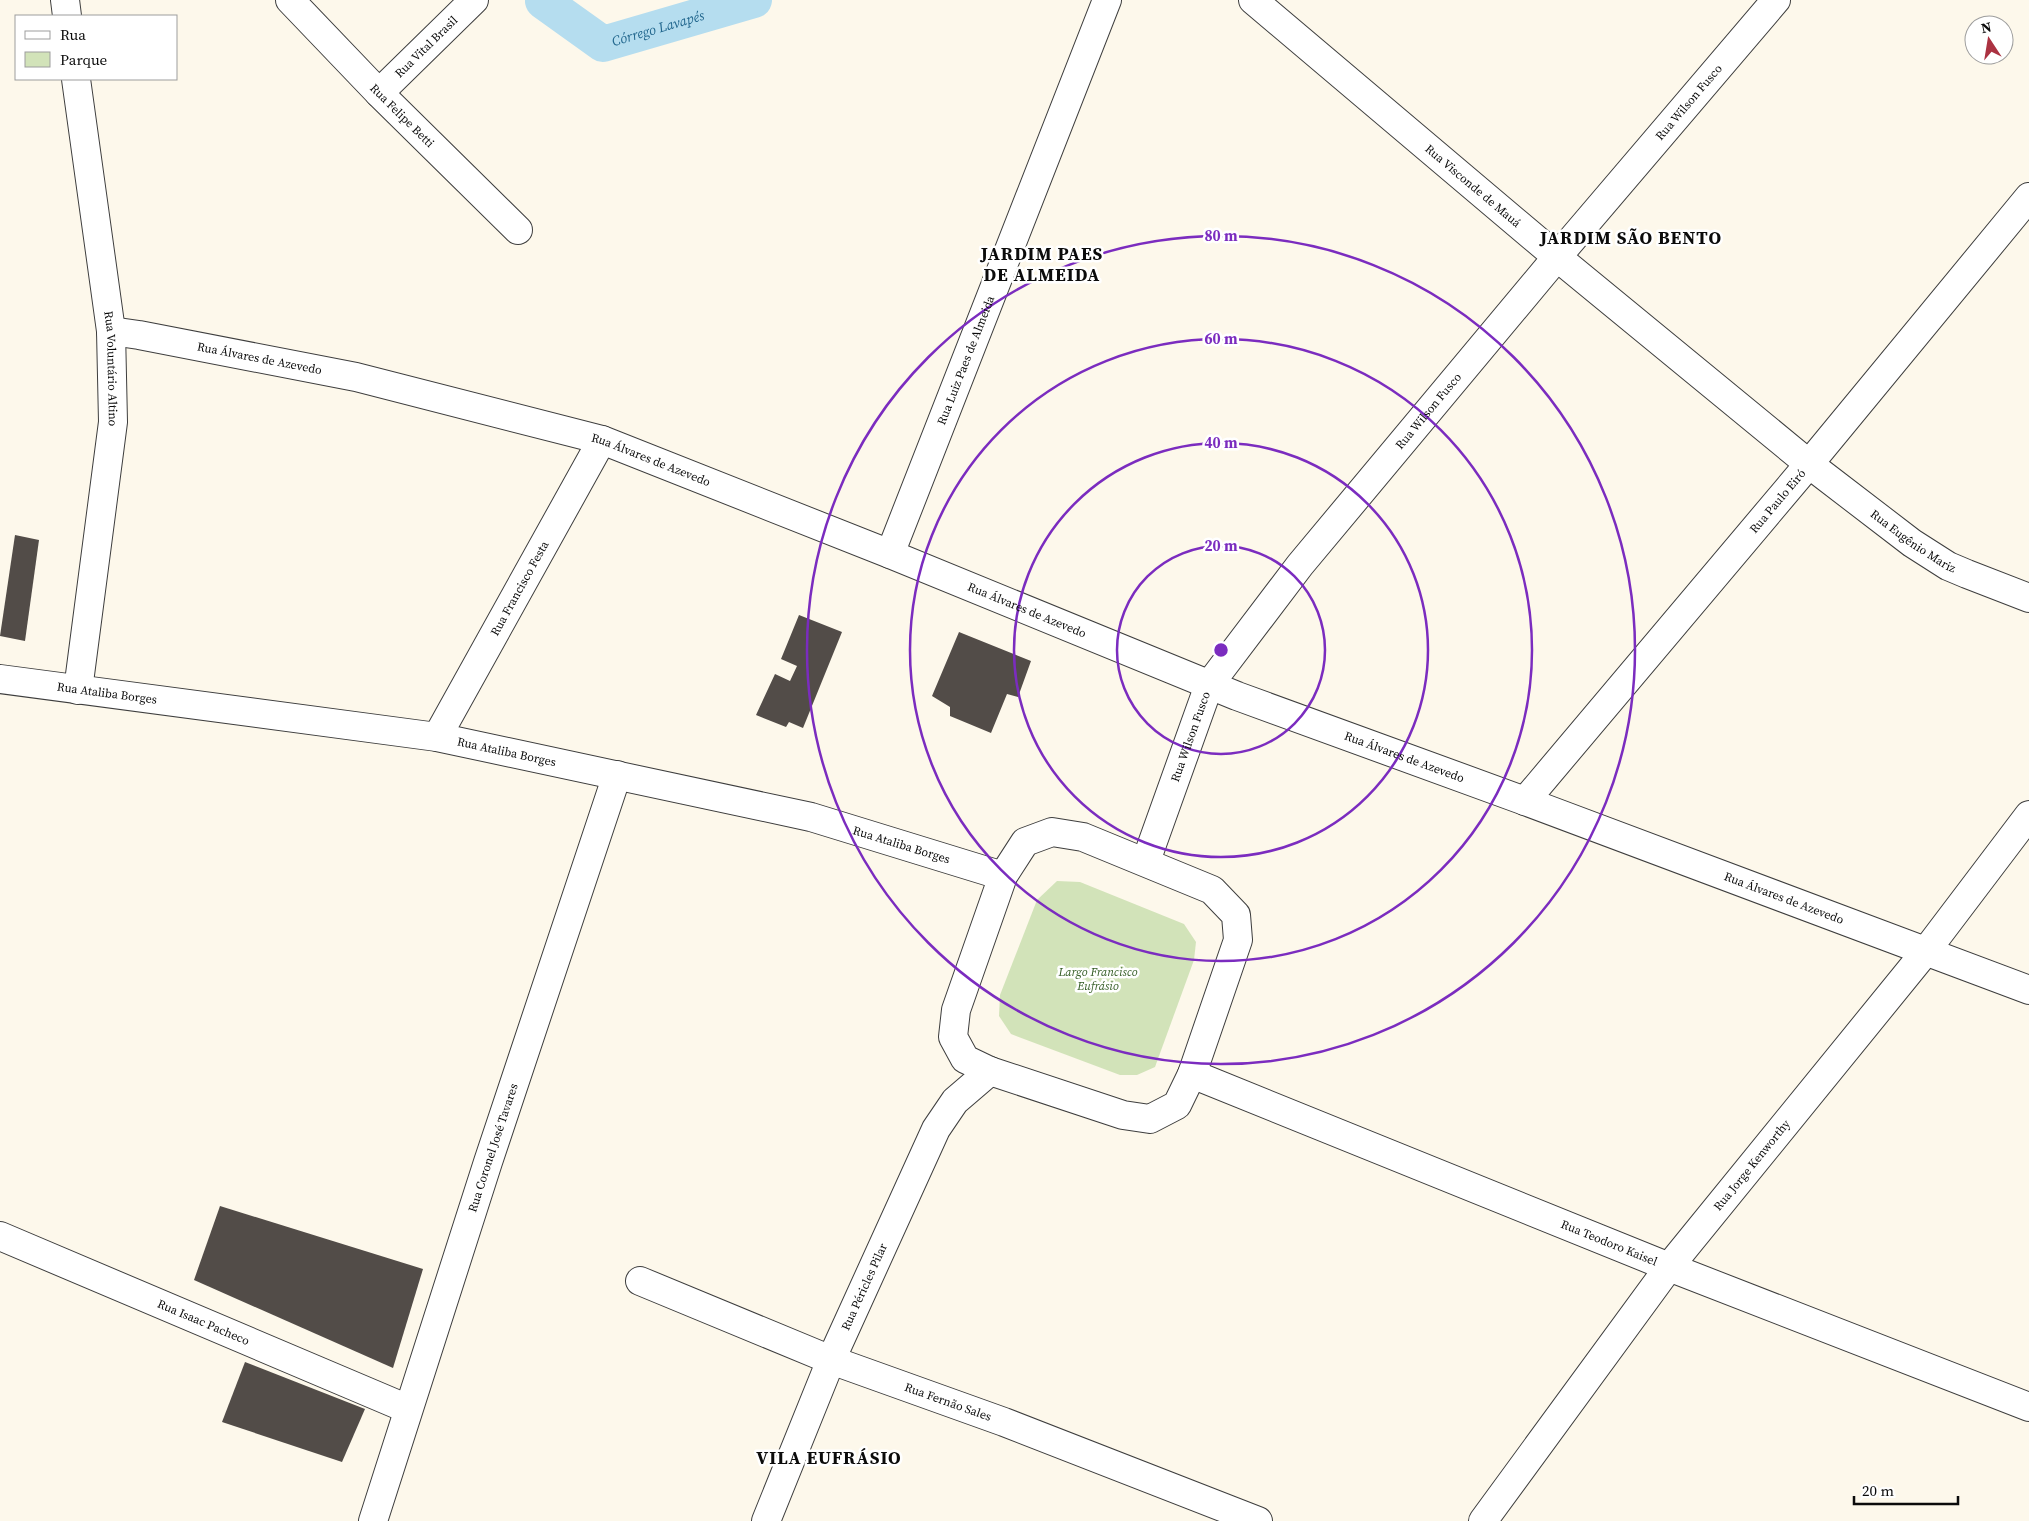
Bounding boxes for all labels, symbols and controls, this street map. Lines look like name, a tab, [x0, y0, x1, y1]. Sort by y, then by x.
water label: Córrego Lavapés	[609, 5, 707, 51]
street label: Rua Vital Brasil	[391, 12, 461, 81]
legend	[15, 15, 178, 80]
north arrow	[1964, 15, 2014, 65]
text: N	[1979, 16, 1993, 38]
text: Rua	[60, 24, 86, 45]
text: Parque	[60, 49, 108, 70]
street label: Rua Wilson Fusco	[1652, 61, 1726, 144]
street label: Rua Felipe Betti	[366, 80, 438, 151]
street label: Rua Visconde de Mauá	[1422, 141, 1525, 232]
text: 80 m	[1204, 225, 1238, 246]
district label: JARDIM SÃO BENTO	[1539, 225, 1722, 250]
district label: JARDIM PAES DE ALMEIDA	[980, 241, 1103, 287]
street label: Rua Luiz Paes de Almeida	[933, 293, 999, 427]
street label: Rua Voluntário Altino	[100, 310, 121, 428]
text: 60 m	[1204, 328, 1238, 349]
street label: Rua Álvares de Azevedo	[196, 338, 324, 378]
street label: Rua Wilson Fusco	[1392, 369, 1465, 453]
street label: Rua Álvares de Azevedo	[590, 430, 713, 490]
text: 40 m	[1204, 432, 1238, 453]
street label: Rua Paulo Eiró	[1746, 466, 1809, 537]
street label: Rua Eugênio Mariz	[1867, 506, 1959, 577]
text: 20 m	[1204, 535, 1238, 556]
street label: Rua Francisco Festa	[487, 537, 553, 639]
street label: Rua Álvares de Azevedo	[965, 579, 1089, 642]
centre of rings	[1212, 641, 1230, 659]
street label: Rua Ataliba Borges	[56, 679, 158, 708]
street label: Rua Wilson Fusco	[1167, 689, 1214, 784]
street label: Rua Álvares de Azevedo	[1342, 728, 1467, 786]
street label: Rua Ataliba Borges	[456, 734, 558, 770]
street label: Rua Ataliba Borges	[851, 822, 952, 867]
street label: Rua Álvares de Azevedo	[1722, 868, 1846, 928]
park label: Largo Francisco Eufrásio	[1057, 964, 1138, 994]
street label: Rua Coronel José Tavares	[464, 1081, 522, 1214]
street label: Rua Jorge Kenworthy	[1710, 1116, 1794, 1214]
street label: Rua Teodoro Kaisel	[1559, 1216, 1660, 1270]
street label: Rua Péricles Pilar	[838, 1241, 891, 1333]
street label: Rua Isaac Pacheco	[155, 1296, 252, 1349]
street label: Rua Fernão Sales	[902, 1379, 994, 1425]
district label: VILA EUFRÁSIO	[756, 1445, 902, 1470]
scale bar	[1854, 1474, 1958, 1506]
text: 20 m	[1862, 1480, 1894, 1501]

